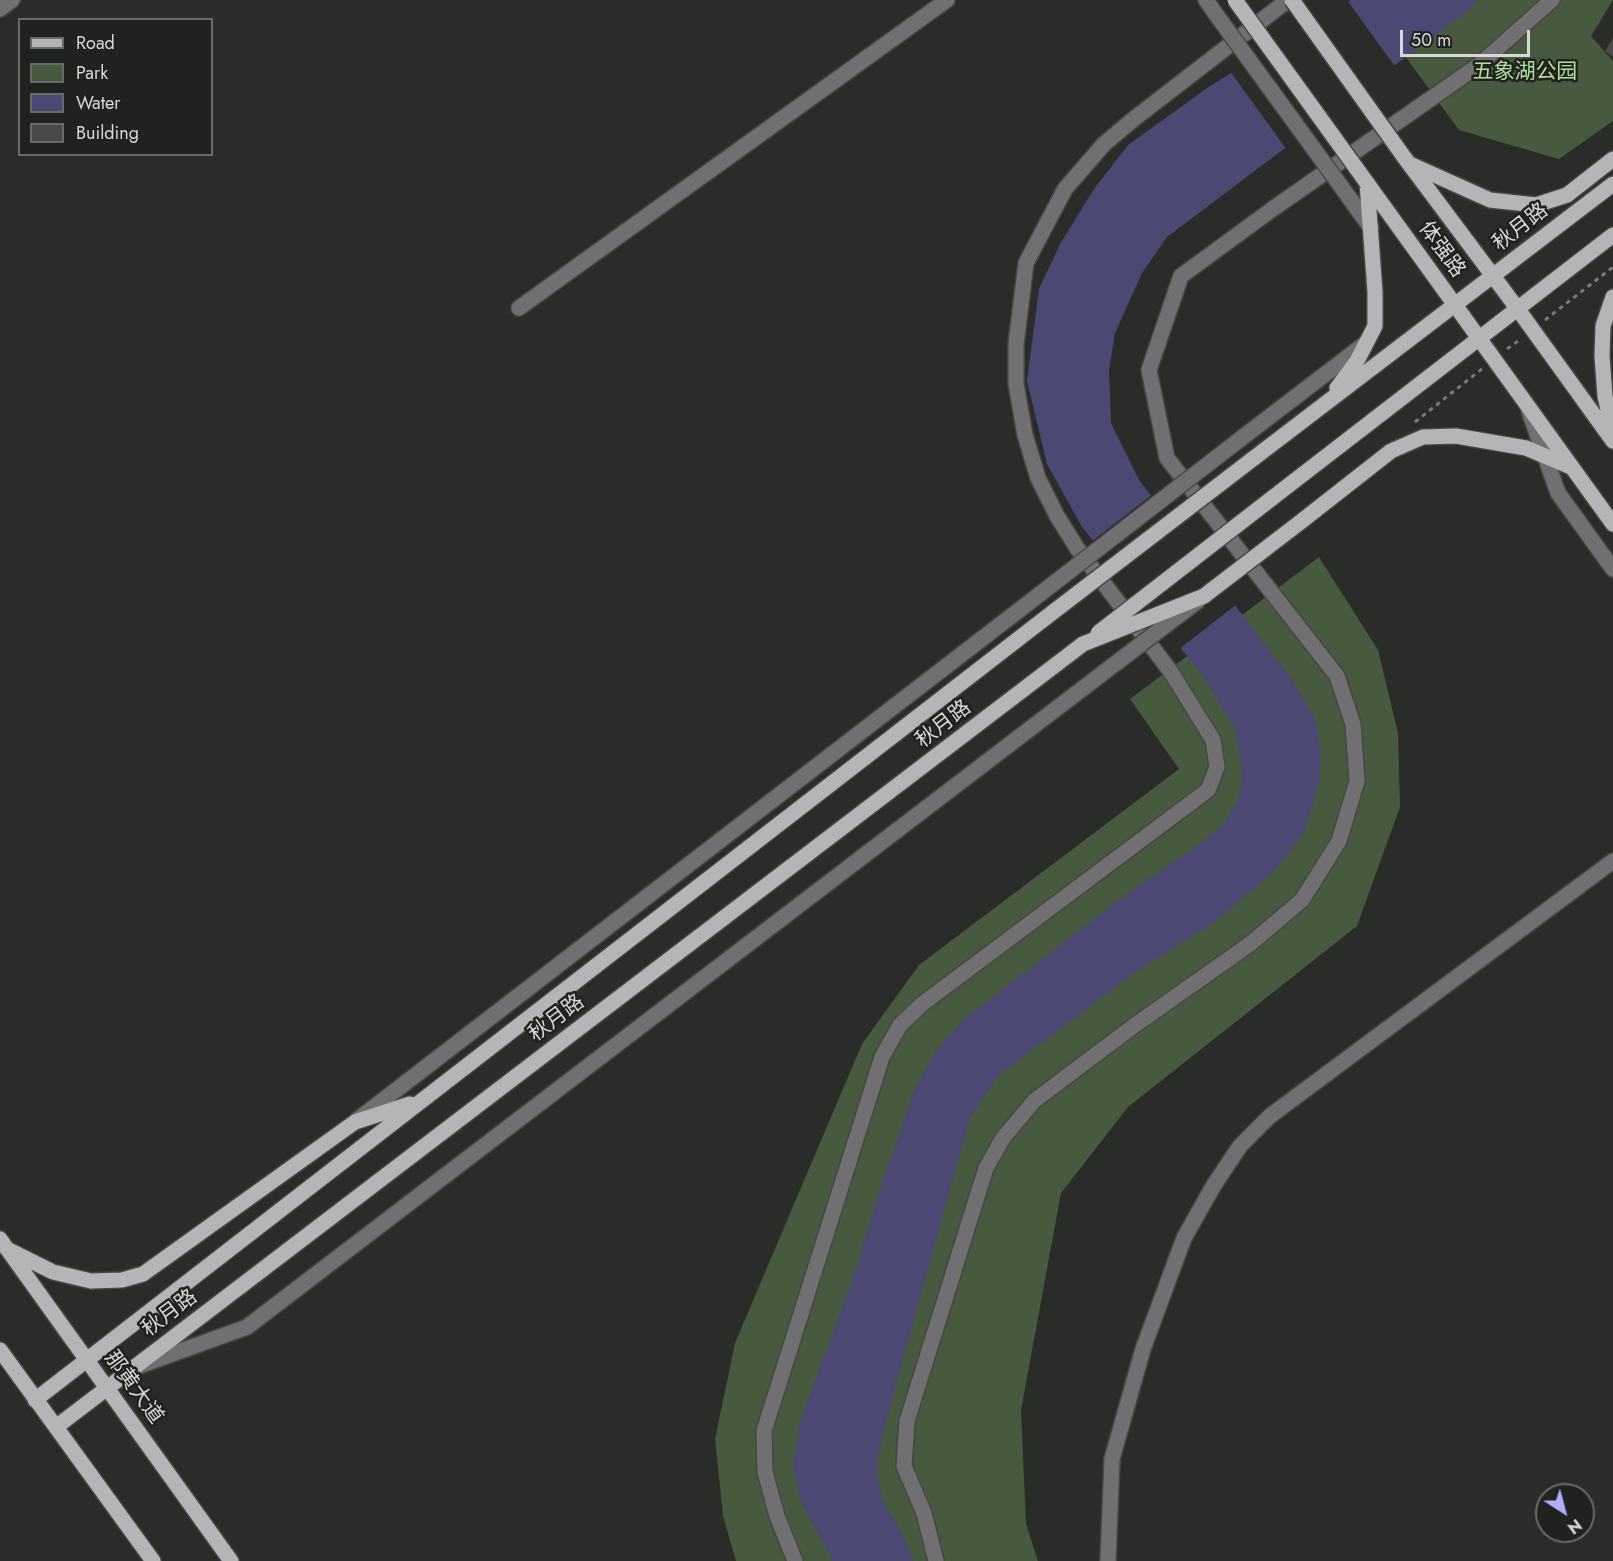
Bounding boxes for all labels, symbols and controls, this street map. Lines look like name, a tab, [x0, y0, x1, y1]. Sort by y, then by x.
legend	[18, 18, 213, 156]
scale bar	[1403, 18, 1534, 56]
text: 50 m	[1411, 27, 1451, 53]
text: Road	[76, 30, 115, 56]
text: Park	[76, 60, 108, 86]
park label: 五象湖公园	[1473, 60, 1577, 86]
text: Water	[76, 90, 120, 116]
text: Building	[76, 120, 139, 146]
street label: 秋月路	[1488, 199, 1554, 257]
street label: 体强路	[1412, 217, 1470, 283]
street label: 秋月路	[911, 696, 977, 754]
street label: 秋月路	[524, 990, 590, 1048]
street label: 秋月路	[137, 1285, 203, 1343]
street label: 那黄大道	[98, 1347, 168, 1429]
north arrow	[1535, 1483, 1595, 1543]
text: N	[1563, 1513, 1587, 1539]

